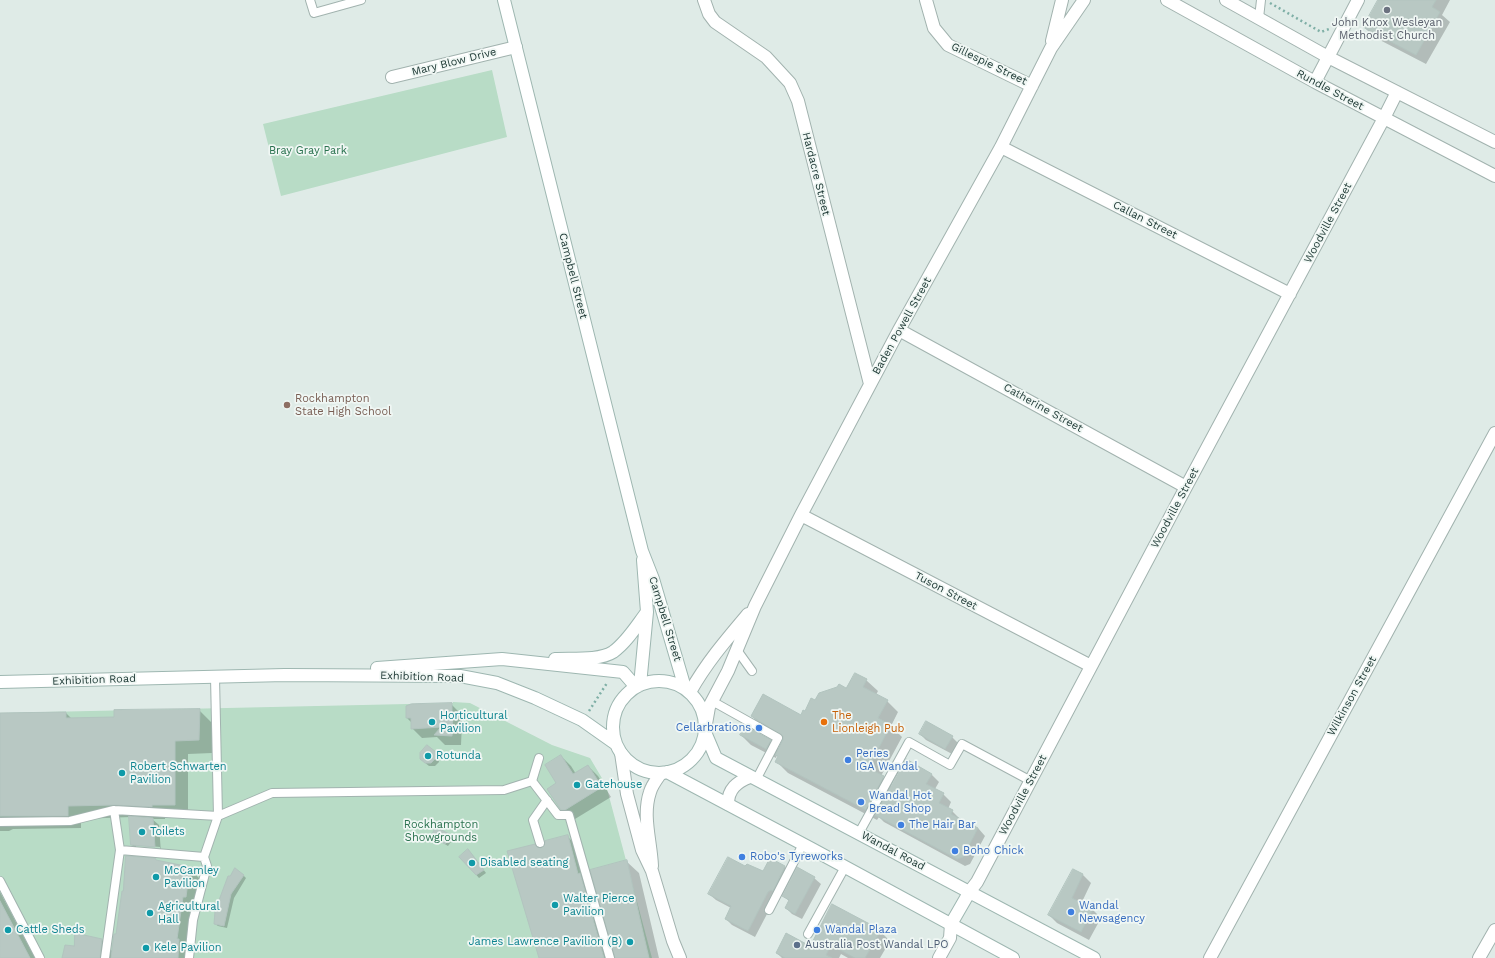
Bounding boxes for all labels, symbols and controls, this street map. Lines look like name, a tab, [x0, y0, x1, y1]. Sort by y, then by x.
marker: John Knox Wesleyan Methodist Church	[1382, 5, 1392, 15]
place label: John Knox Wesleyan Methodist Church	[1332, 16, 1442, 42]
street label: Gillespie Street	[949, 40, 1029, 88]
street label: Mary Blow Drive	[410, 45, 498, 79]
street label: Rundle Street	[1294, 67, 1366, 113]
street label: Hardacre Street	[799, 131, 833, 217]
park label: Bray Gray Park	[269, 144, 347, 158]
street label: Woodville Street	[1301, 181, 1355, 265]
street label: Callan Street	[1111, 198, 1179, 242]
street label: Campbell Street	[556, 232, 590, 320]
street label: Baden Powell Street	[870, 275, 934, 377]
street label: Catherine Street	[1001, 381, 1085, 435]
place label: Rockhampton State High School	[295, 392, 391, 418]
marker: Rockhampton State High School	[282, 400, 292, 410]
street label: Woodville Street	[1148, 466, 1202, 550]
street label: Tuson Street	[913, 569, 979, 613]
street label: Campbell Street	[646, 575, 684, 663]
street label: Wilkinson Street	[1325, 654, 1379, 738]
street label: Exhibition Road	[380, 669, 464, 685]
street label: Exhibition Road	[52, 672, 136, 688]
place label: Horticultural Pavilion	[440, 709, 508, 735]
place label: The Lionleigh Pub	[832, 709, 904, 735]
marker: Horticultural Pavilion	[427, 717, 437, 727]
marker: The Lionleigh Pub	[819, 717, 829, 727]
place label: Cellarbrations	[676, 721, 751, 735]
marker: Cellarbrations	[754, 723, 764, 733]
place label: Peries IGA Wandal	[856, 747, 918, 773]
place label: Rotunda	[436, 749, 481, 763]
marker: Rotunda	[423, 751, 433, 761]
street label: Woodville Street	[996, 753, 1050, 837]
marker: Peries IGA Wandal	[843, 755, 853, 765]
place label: Robert Schwarten Pavilion	[130, 760, 227, 786]
marker: Robert Schwarten Pavilion	[117, 768, 127, 778]
place label: Gatehouse	[585, 778, 642, 792]
marker: Gatehouse	[572, 780, 582, 790]
place label: Wandal Hot Bread Shop	[869, 789, 932, 815]
marker: Wandal Hot Bread Shop	[856, 797, 866, 807]
park label: Rockhampton Showgrounds	[404, 818, 478, 844]
place label: The Hair Bar	[909, 818, 976, 832]
marker: The Hair Bar	[896, 820, 906, 830]
place label: Toilets	[150, 825, 185, 839]
marker: Toilets	[137, 827, 147, 837]
street label: Wandal Road	[859, 829, 927, 873]
place label: Boho Chick	[963, 844, 1024, 858]
marker: Boho Chick	[950, 846, 960, 856]
place label: Robo's Tyreworks	[750, 850, 843, 864]
marker: Robo's Tyreworks	[737, 852, 747, 862]
place label: Disabled seating	[480, 856, 568, 870]
marker: Disabled seating	[467, 858, 477, 868]
place label: McCamley Pavilion	[164, 864, 219, 890]
marker: McCamley Pavilion	[151, 872, 161, 882]
place label: Walter Pierce Pavilion	[563, 892, 634, 918]
place label: Wandal Newsagency	[1079, 899, 1145, 925]
place label: Agricultural Hall	[158, 900, 220, 926]
marker: Walter Pierce Pavilion	[550, 900, 560, 910]
marker: Wandal Newsagency	[1066, 907, 1076, 917]
marker: Agricultural Hall	[145, 908, 155, 918]
place label: Cattle Sheds	[16, 923, 84, 937]
place label: Wandal Plaza	[825, 923, 897, 937]
marker: Cattle Sheds	[3, 925, 13, 935]
marker: Wandal Plaza	[812, 925, 822, 935]
place label: James Lawrence Pavilion (B)	[469, 935, 622, 949]
marker: James Lawrence Pavilion (B)	[625, 937, 635, 947]
place label: Australia Post Wandal LPO	[805, 938, 948, 952]
marker: Australia Post Wandal LPO	[792, 940, 802, 950]
place label: Kele Pavilion	[154, 941, 222, 955]
marker: Kele Pavilion	[141, 943, 151, 953]

